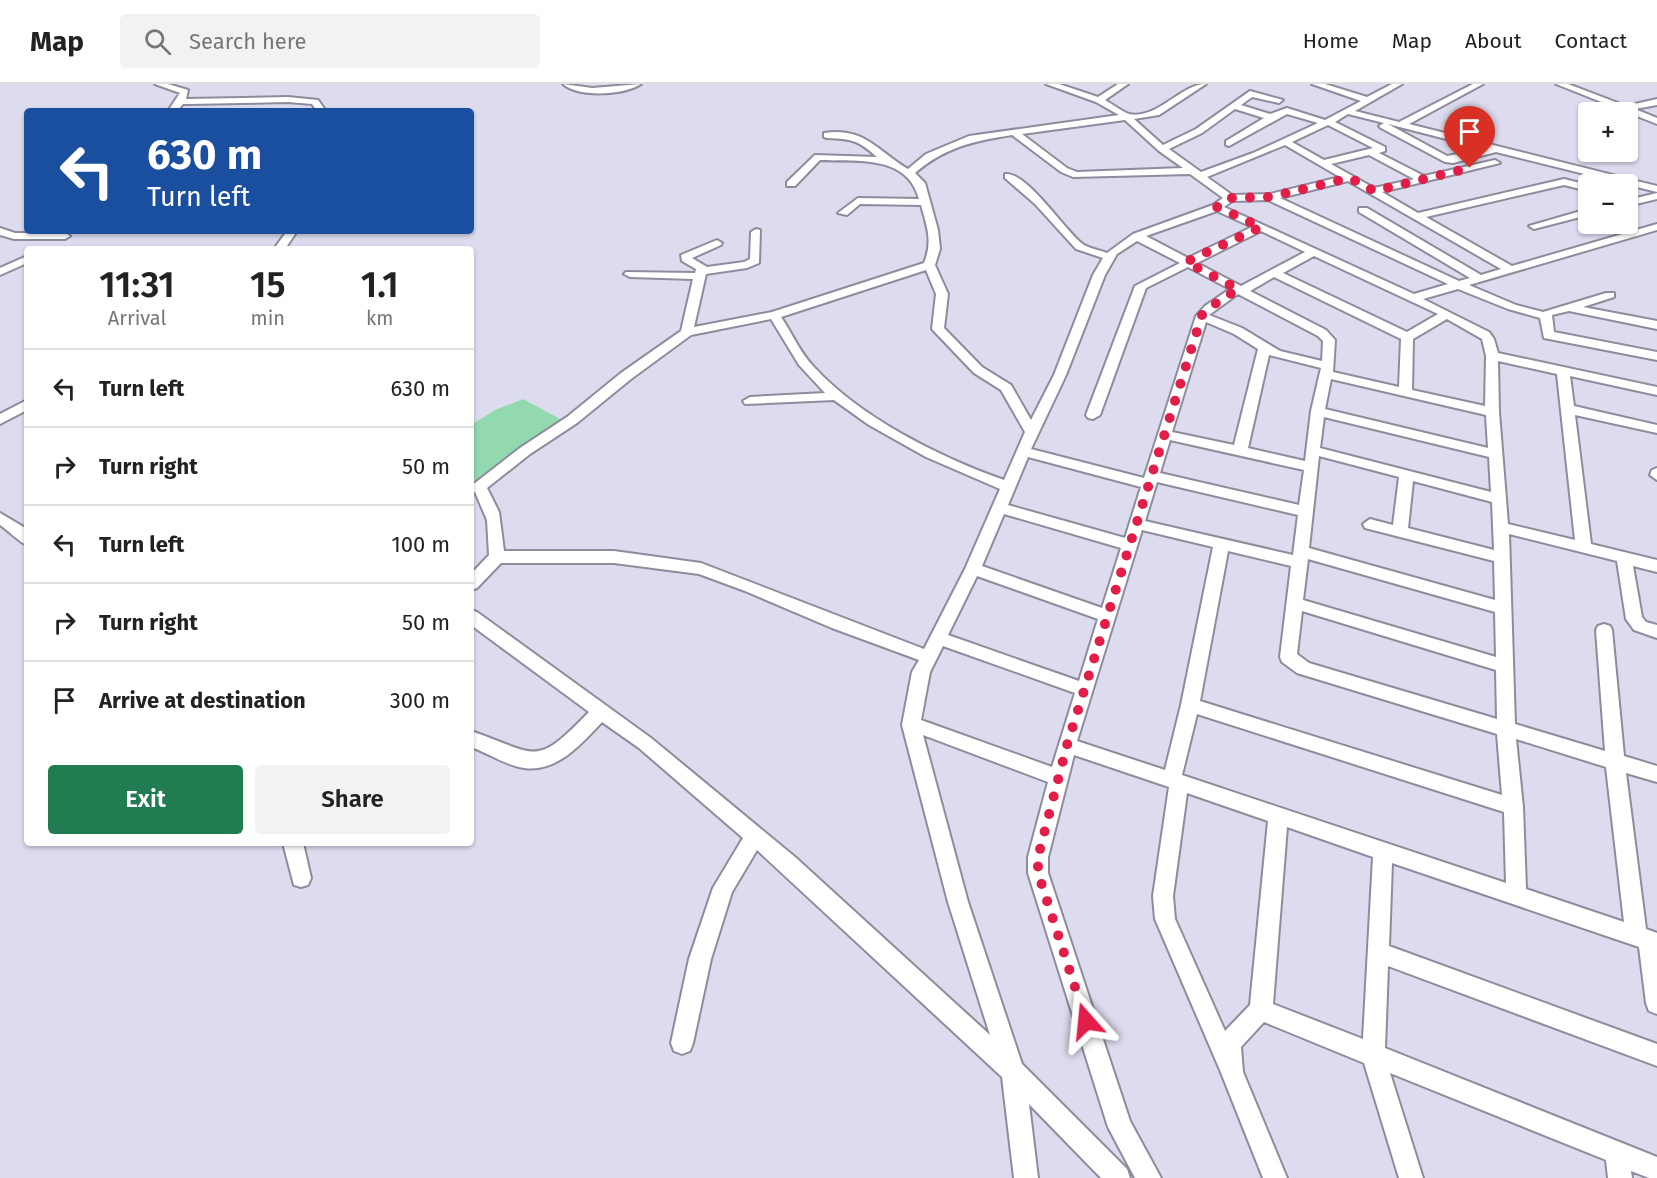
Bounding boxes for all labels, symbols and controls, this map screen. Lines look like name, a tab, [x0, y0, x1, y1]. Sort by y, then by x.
search box	[120, 14, 540, 68]
text: Map	[30, 25, 84, 58]
icon: search	[141, 25, 174, 58]
text: Search here	[189, 28, 307, 55]
text: Home	[1303, 28, 1359, 54]
text: Map	[1392, 28, 1432, 54]
text: About	[1465, 28, 1522, 54]
text: Contact	[1555, 28, 1627, 54]
map controls	[1578, 102, 1638, 234]
button: +	[1578, 102, 1638, 162]
pin	[1444, 106, 1495, 168]
icon: arrive	[1453, 115, 1486, 148]
text: 630 m	[147, 130, 262, 180]
icon: left	[48, 132, 126, 210]
button: −	[1578, 174, 1638, 234]
text: Turn left	[147, 181, 250, 213]
text: 11:31	[99, 263, 175, 307]
text: 15	[250, 263, 285, 307]
text: 1.1	[361, 263, 399, 307]
text: Arrival	[108, 306, 166, 330]
text: min	[251, 306, 285, 330]
text: km	[366, 306, 393, 330]
icon: left	[48, 372, 81, 405]
text: Turn left	[99, 375, 184, 402]
text: 630 m	[391, 375, 450, 402]
icon: right	[48, 450, 81, 483]
text: Turn right	[99, 453, 198, 480]
text: 50 m	[402, 453, 450, 480]
icon: left	[48, 528, 81, 561]
text: Turn left	[99, 531, 184, 558]
text: 100 m	[391, 531, 450, 558]
icon: right	[48, 606, 81, 639]
text: Turn right	[99, 609, 198, 636]
text: 50 m	[402, 609, 450, 636]
icon: arrive	[48, 684, 81, 717]
text: Arrive at destination	[99, 687, 306, 714]
text: 300 m	[390, 687, 450, 714]
button: Exit	[48, 765, 243, 834]
button: Share	[255, 765, 450, 834]
position arrow	[1054, 989, 1118, 1053]

